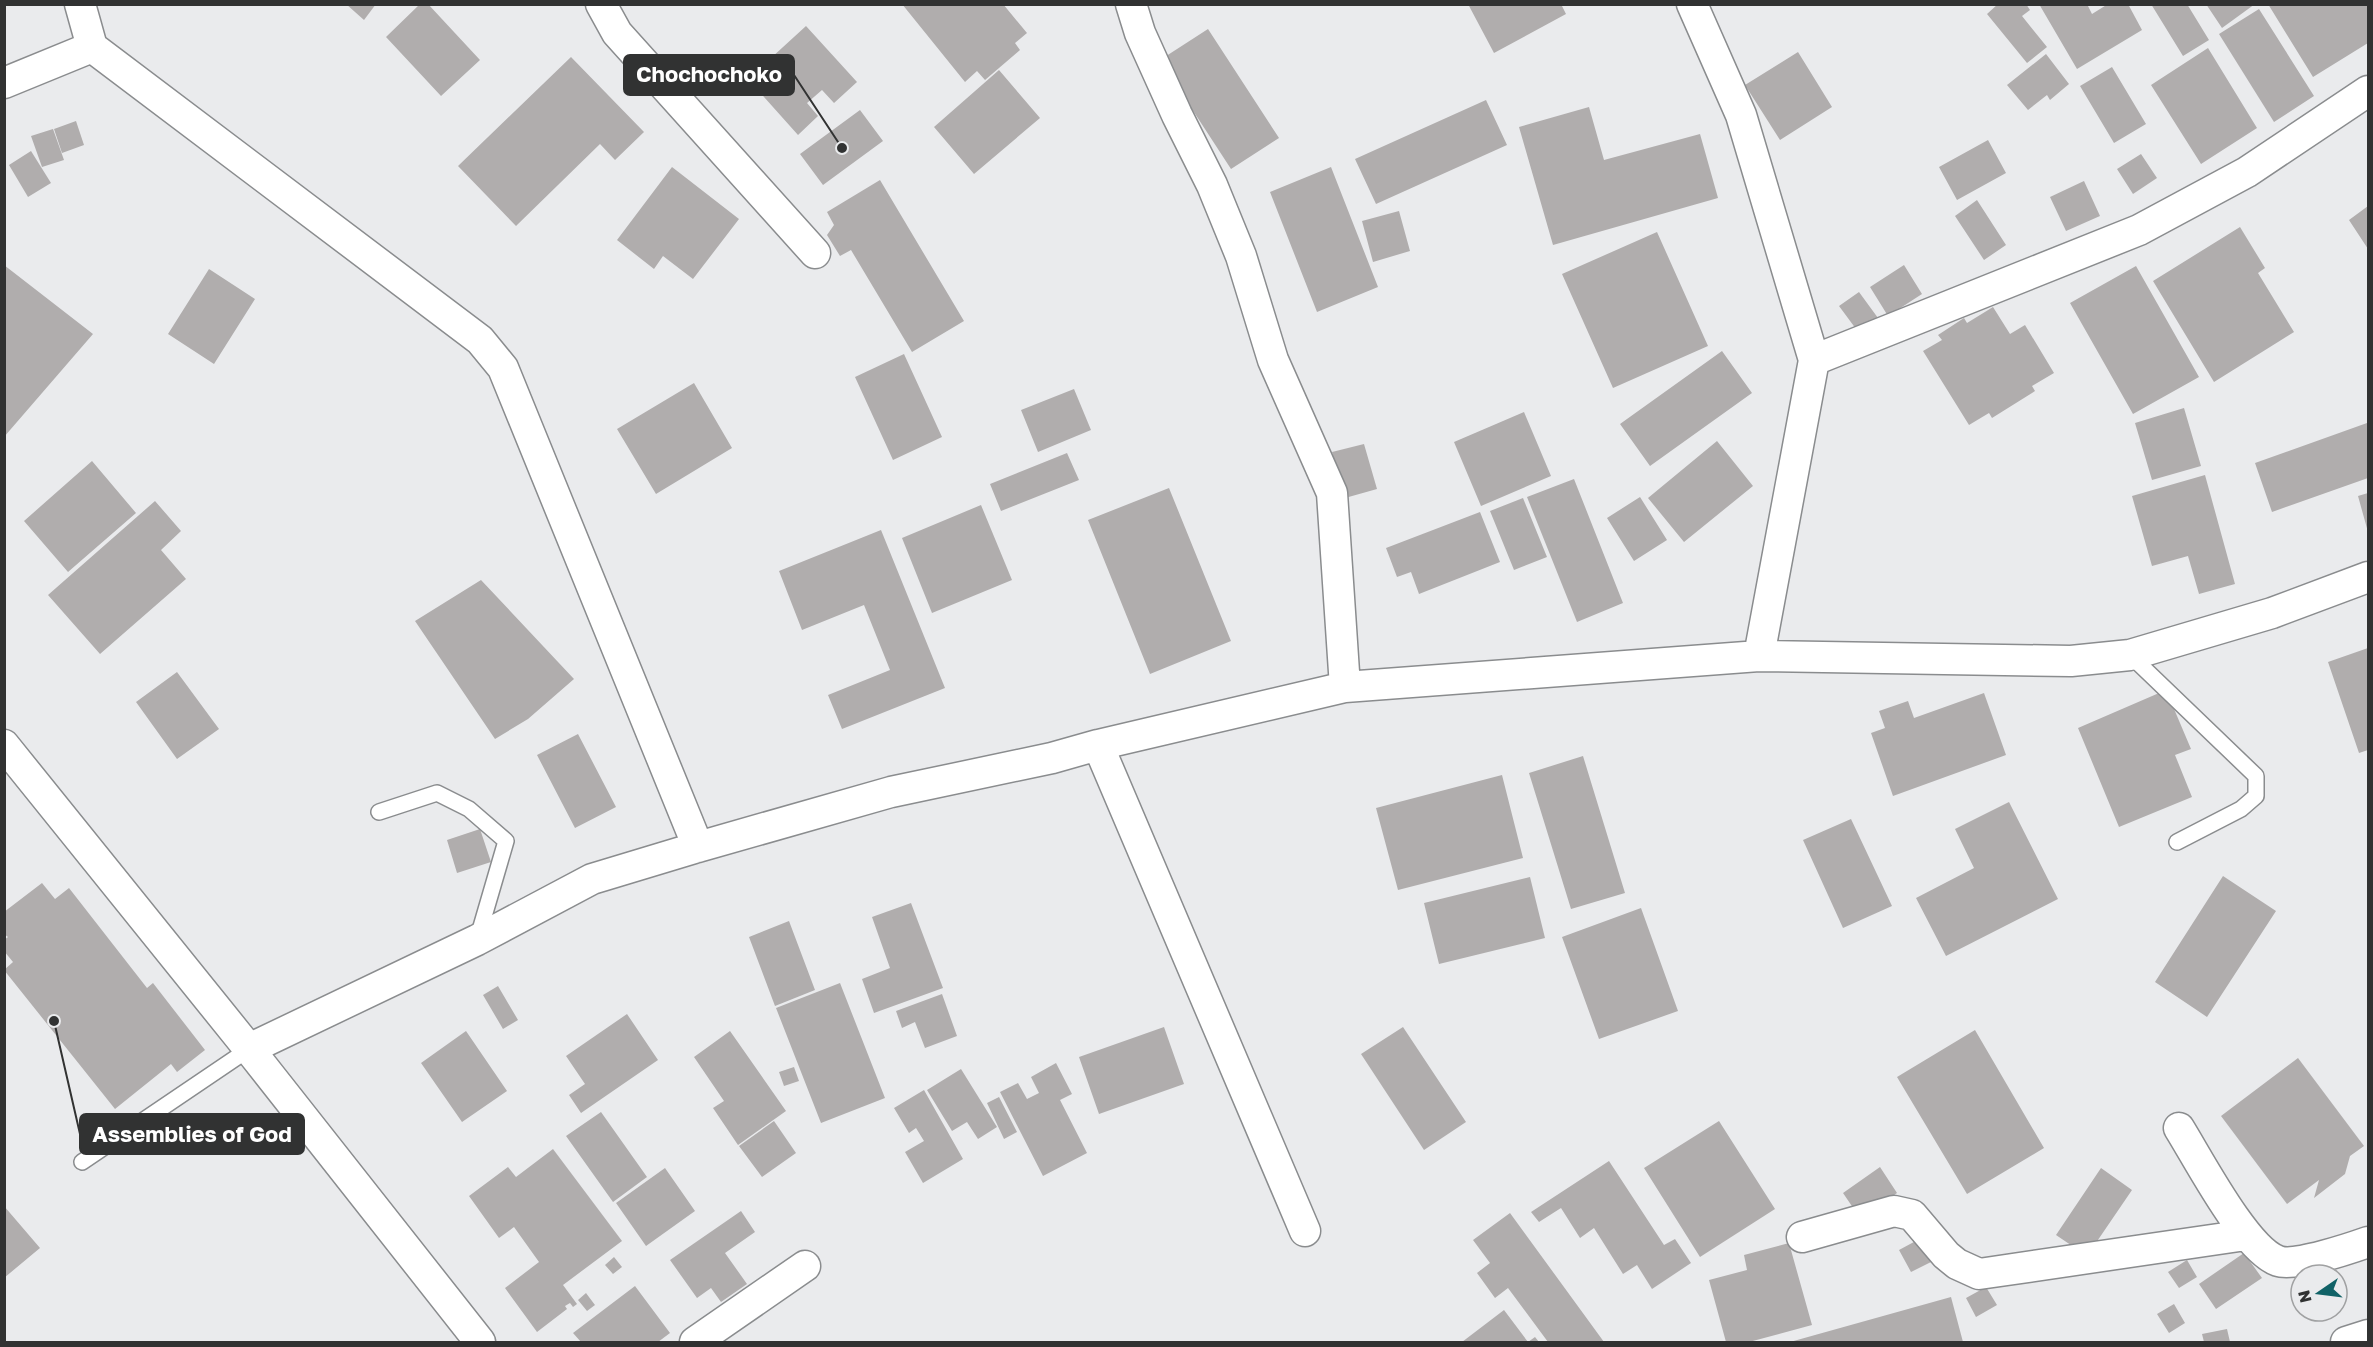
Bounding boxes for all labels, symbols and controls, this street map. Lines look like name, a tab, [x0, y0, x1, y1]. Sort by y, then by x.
callout: Chochochoko	[624, 55, 794, 95]
text: Chochochoko	[636, 60, 782, 87]
callout: Assemblies of God	[80, 1114, 304, 1154]
text: Assemblies of God	[92, 1120, 292, 1147]
north arrow	[2289, 1263, 2349, 1323]
text: N	[2293, 1288, 2316, 1305]

